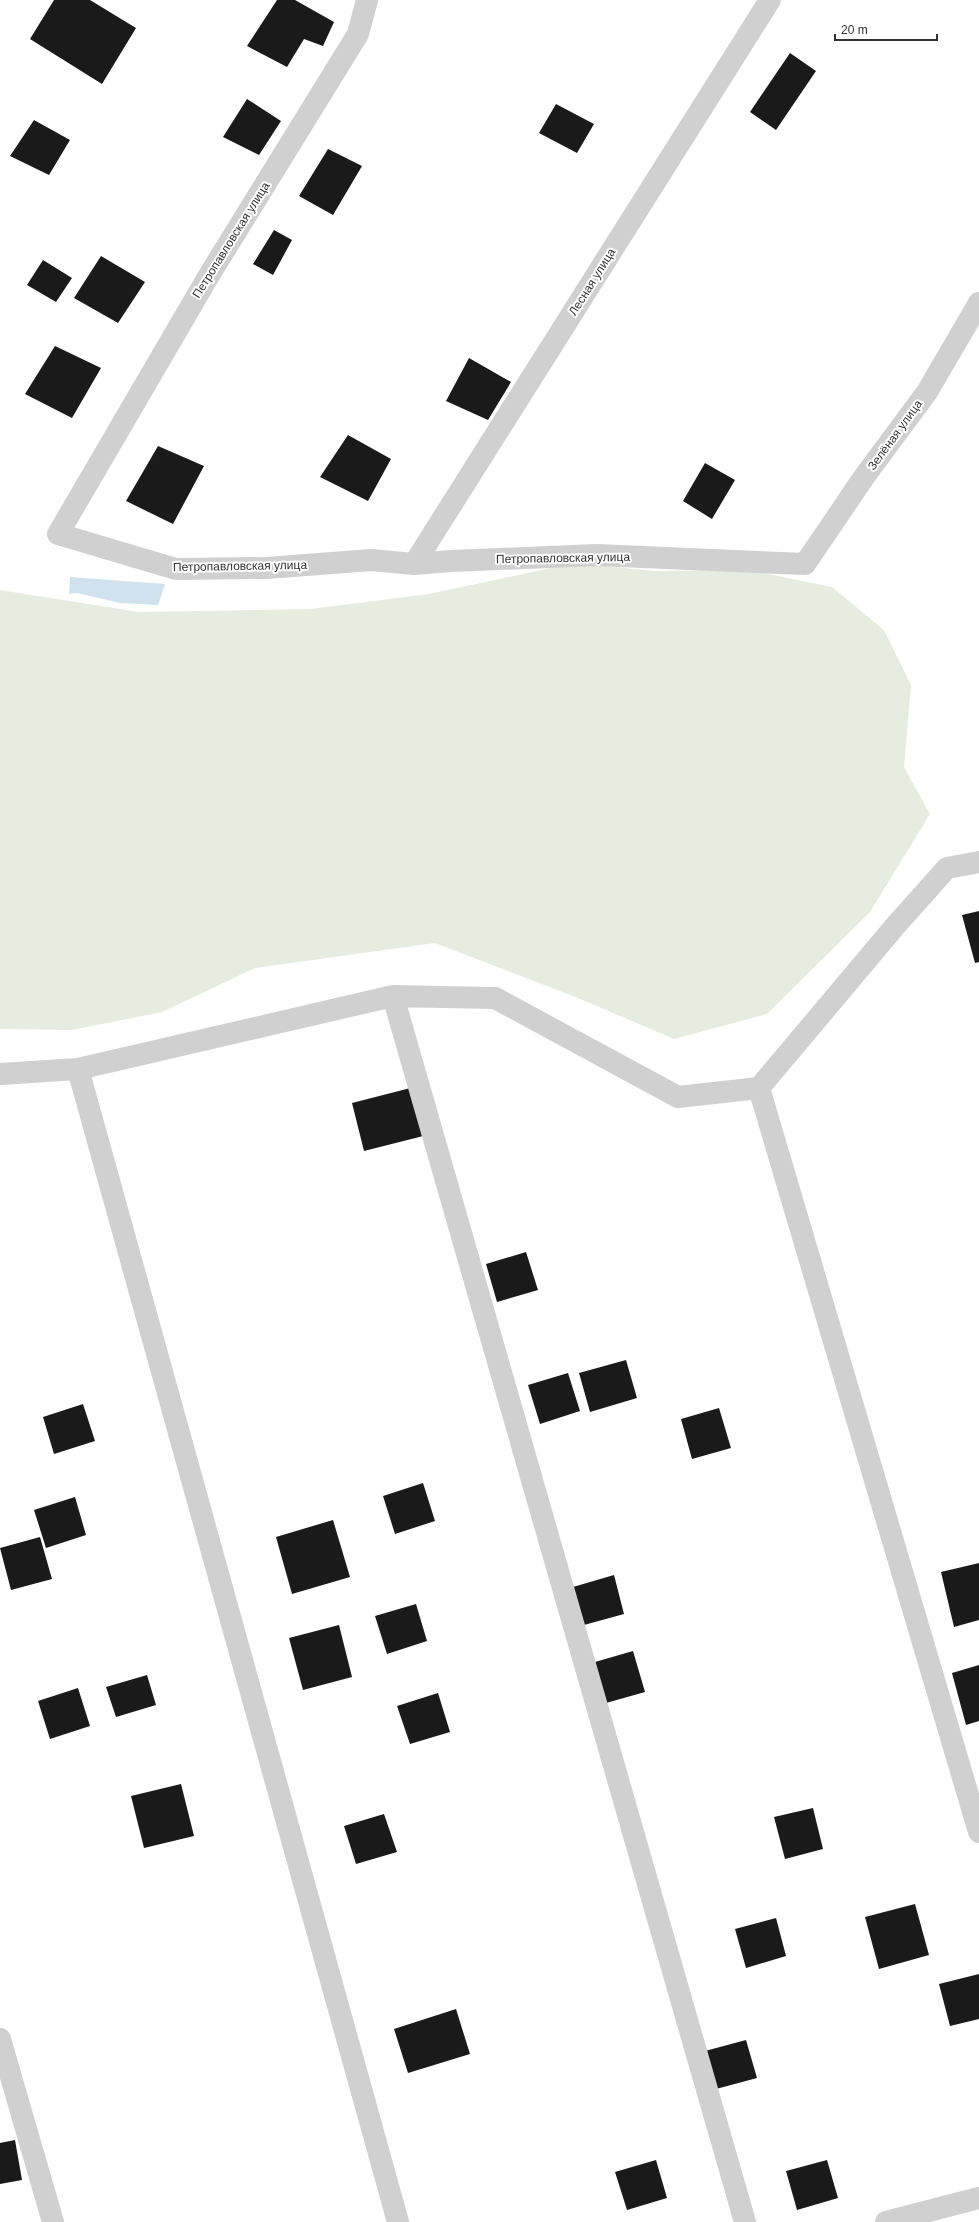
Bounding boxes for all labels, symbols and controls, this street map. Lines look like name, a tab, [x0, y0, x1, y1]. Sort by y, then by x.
scale bar	[835, 16, 937, 42]
text: 20 m	[841, 23, 868, 37]
street label: Петропавловская улица	[190, 179, 273, 301]
street label: Лесная улица	[566, 246, 618, 318]
street label: Зелёная улица	[865, 397, 925, 473]
street label: Петропавловская улица	[496, 550, 630, 566]
street label: Петропавловская улица	[173, 558, 307, 574]

